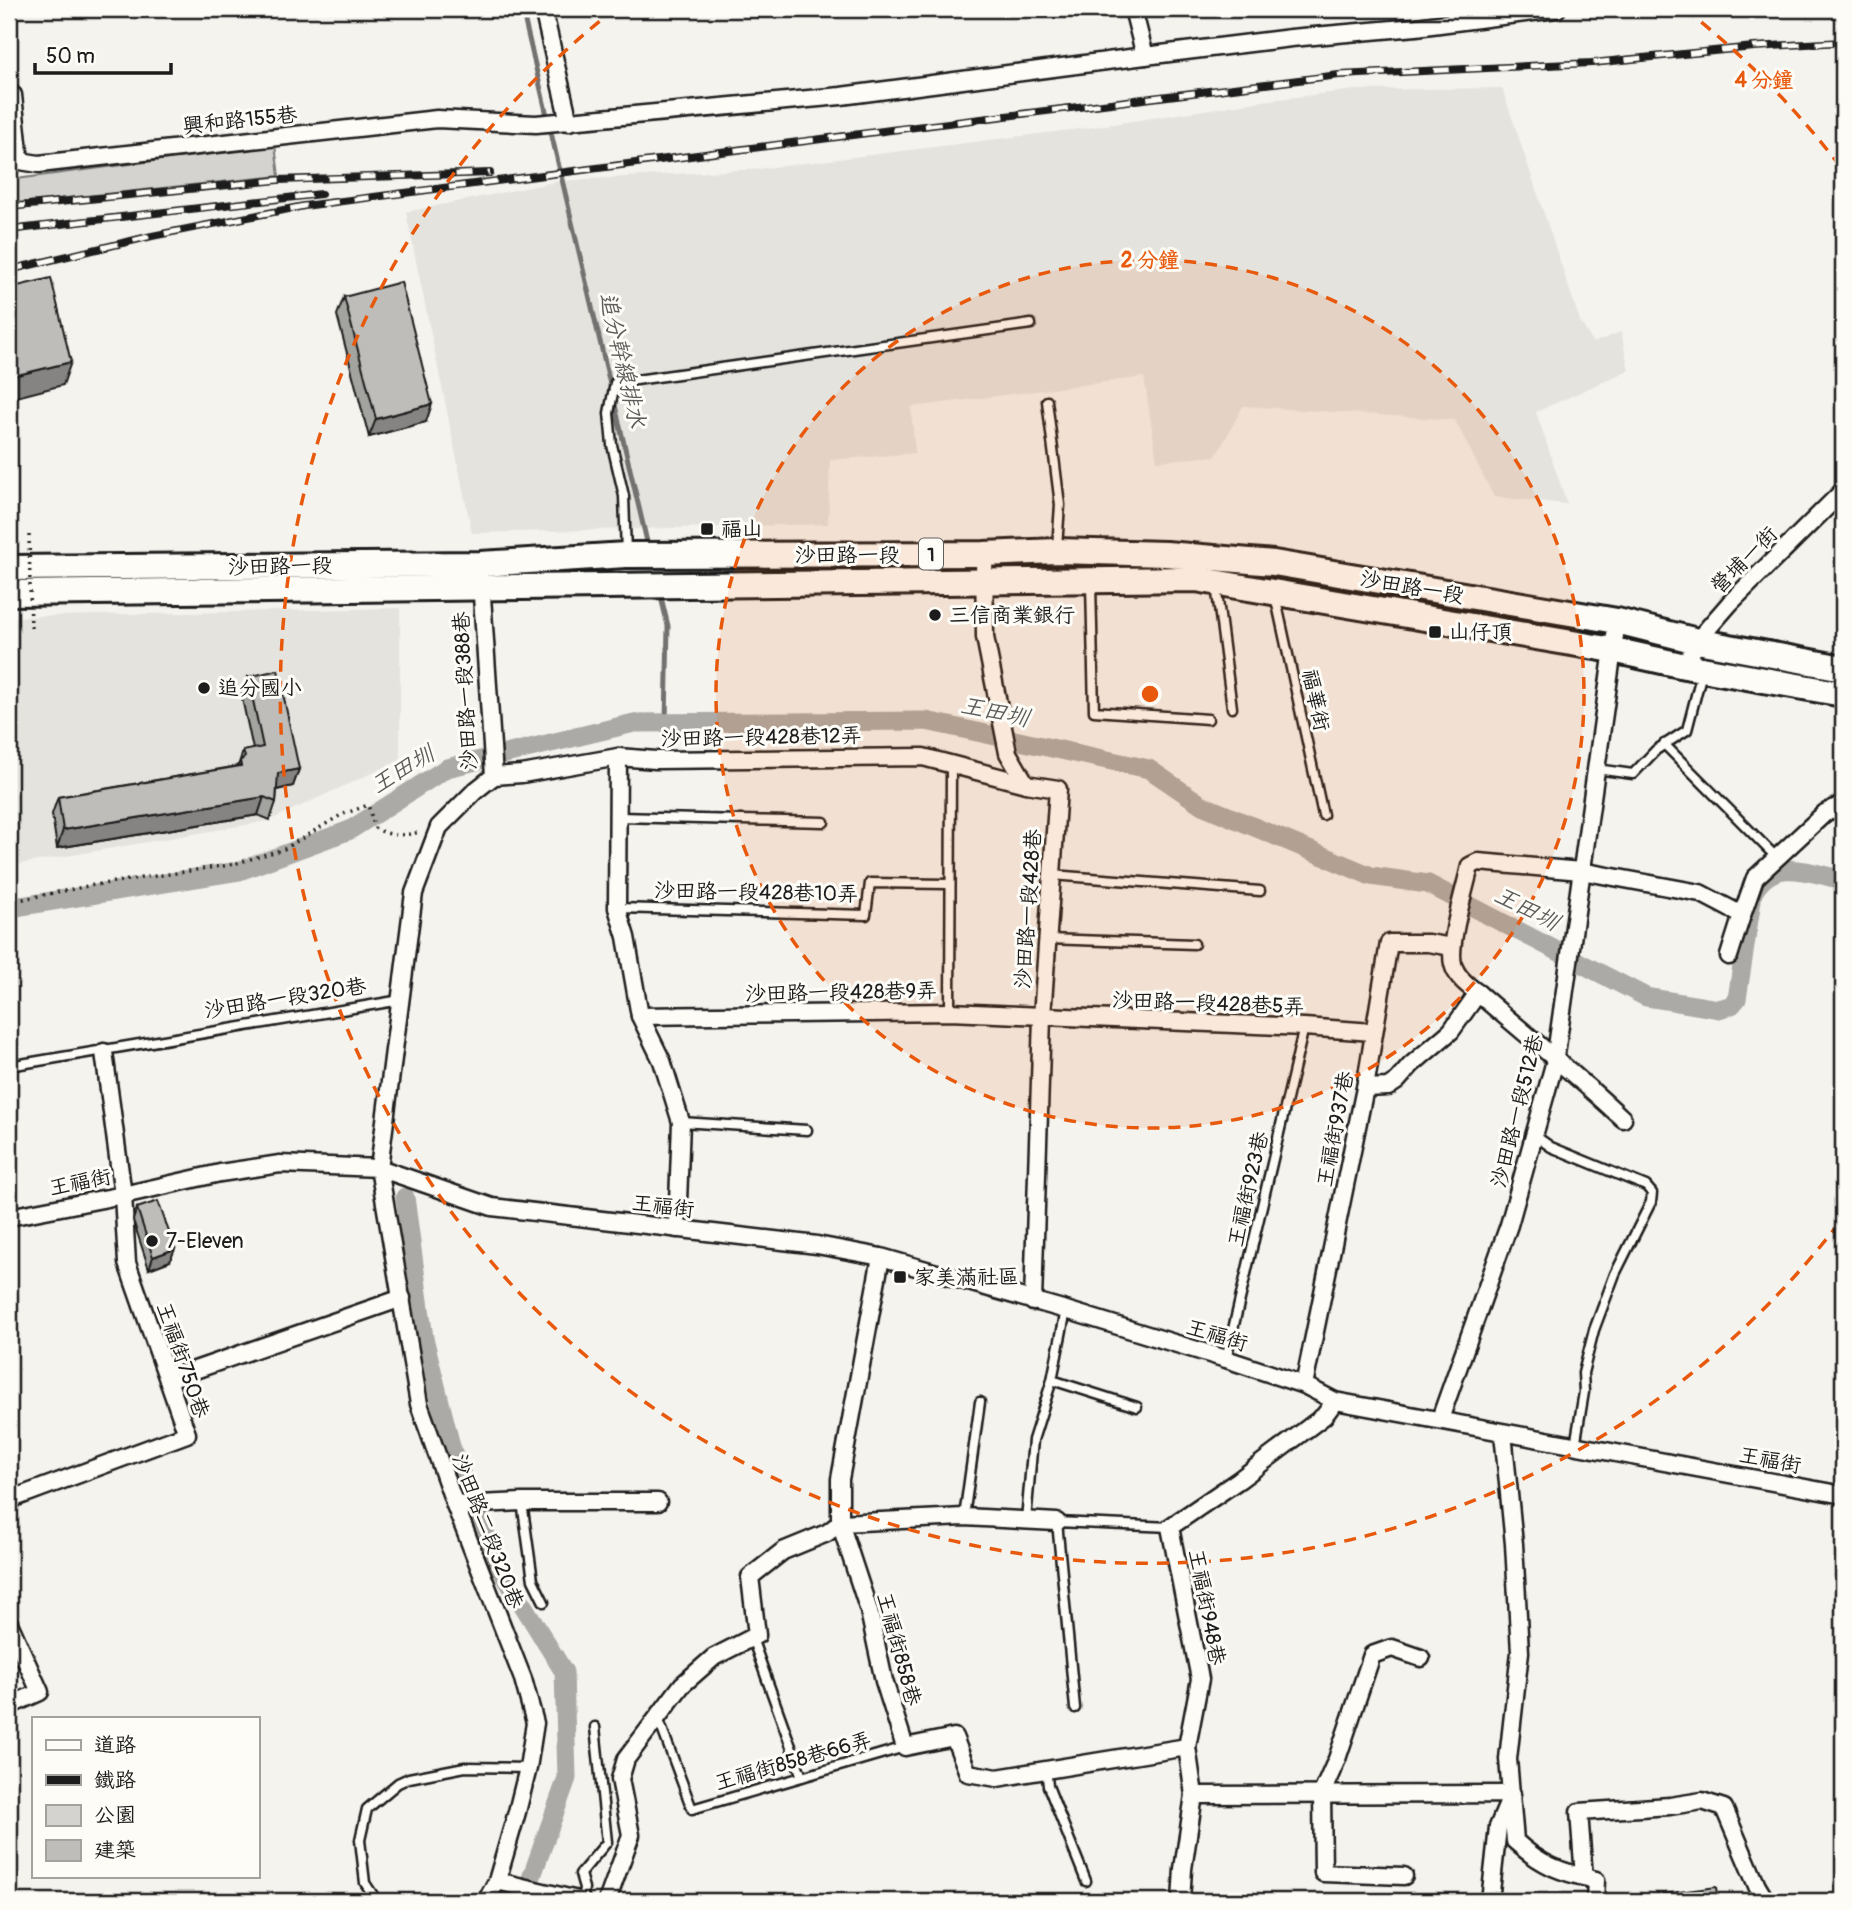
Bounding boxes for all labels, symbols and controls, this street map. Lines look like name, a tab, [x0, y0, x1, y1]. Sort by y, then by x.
scale bar	[35, 32, 172, 76]
text: 50 m	[46, 43, 95, 70]
text: 4 分鐘	[1735, 67, 1793, 94]
street label: 興和路155巷	[181, 101, 299, 140]
text: 2 分鐘	[1121, 247, 1179, 274]
water label: 追分幹線排水	[593, 290, 652, 432]
place label: 福山	[721, 516, 763, 543]
marker: 福山	[699, 521, 715, 537]
street label: 營埔一街	[1705, 521, 1784, 600]
road number: 1	[919, 538, 943, 569]
street label: 沙田路一段	[795, 542, 900, 569]
street label: 沙田路一段	[227, 552, 333, 581]
street label: 沙田路一段	[1358, 565, 1466, 610]
place label: 三信商業銀行	[949, 602, 1075, 629]
marker: 三信商業銀行	[927, 607, 943, 623]
street label: 沙田路一段388巷	[448, 611, 483, 771]
place label: 山仔頂	[1449, 619, 1512, 646]
marker: 山仔頂	[1427, 624, 1443, 640]
street label: 福華街	[1296, 666, 1335, 734]
place label: 追分國小	[218, 675, 302, 702]
marker: 追分國小	[196, 680, 212, 696]
centre of rings	[1138, 682, 1162, 706]
water label: 王田圳	[958, 690, 1035, 733]
street label: 沙田路一段428巷12弄	[660, 722, 862, 753]
water label: 王田圳	[365, 738, 442, 800]
street label: 沙田路一段428巷	[1009, 828, 1048, 990]
street label: 沙田路一段428巷10弄	[654, 877, 858, 908]
water label: 王田圳	[1489, 880, 1567, 938]
street label: 沙田路一段320巷	[202, 972, 368, 1025]
street label: 沙田路一段428巷9弄	[745, 977, 937, 1008]
street label: 沙田路一段428巷5弄	[1111, 987, 1305, 1020]
street label: 沙田路一段512巷	[1485, 1032, 1550, 1191]
street label: 王福街937巷	[1311, 1069, 1360, 1189]
street label: 王福街923巷	[1222, 1129, 1275, 1249]
street label: 王福街	[47, 1163, 114, 1202]
street label: 王福街	[630, 1189, 696, 1224]
place label: 7-Eleven	[166, 1228, 244, 1255]
marker: 7-Eleven	[144, 1233, 160, 1249]
place label: 家美滿社區	[914, 1264, 1019, 1291]
marker: 家美滿社區	[892, 1269, 908, 1285]
street label: 王福街750巷	[150, 1299, 215, 1422]
street label: 王福街	[1183, 1313, 1251, 1358]
street label: 王福街	[1736, 1441, 1803, 1480]
street label: 沙田路二段320巷	[446, 1450, 529, 1612]
street label: 王福街948巷	[1182, 1547, 1231, 1667]
street label: 王福街858巷	[870, 1589, 927, 1709]
legend	[32, 1717, 259, 1878]
street label: 王福街858巷66弄	[712, 1726, 875, 1797]
text: 道路	[94, 1732, 136, 1759]
text: 鐵路	[94, 1767, 136, 1794]
text: 公園	[94, 1802, 136, 1829]
text: 建築	[94, 1837, 136, 1864]

